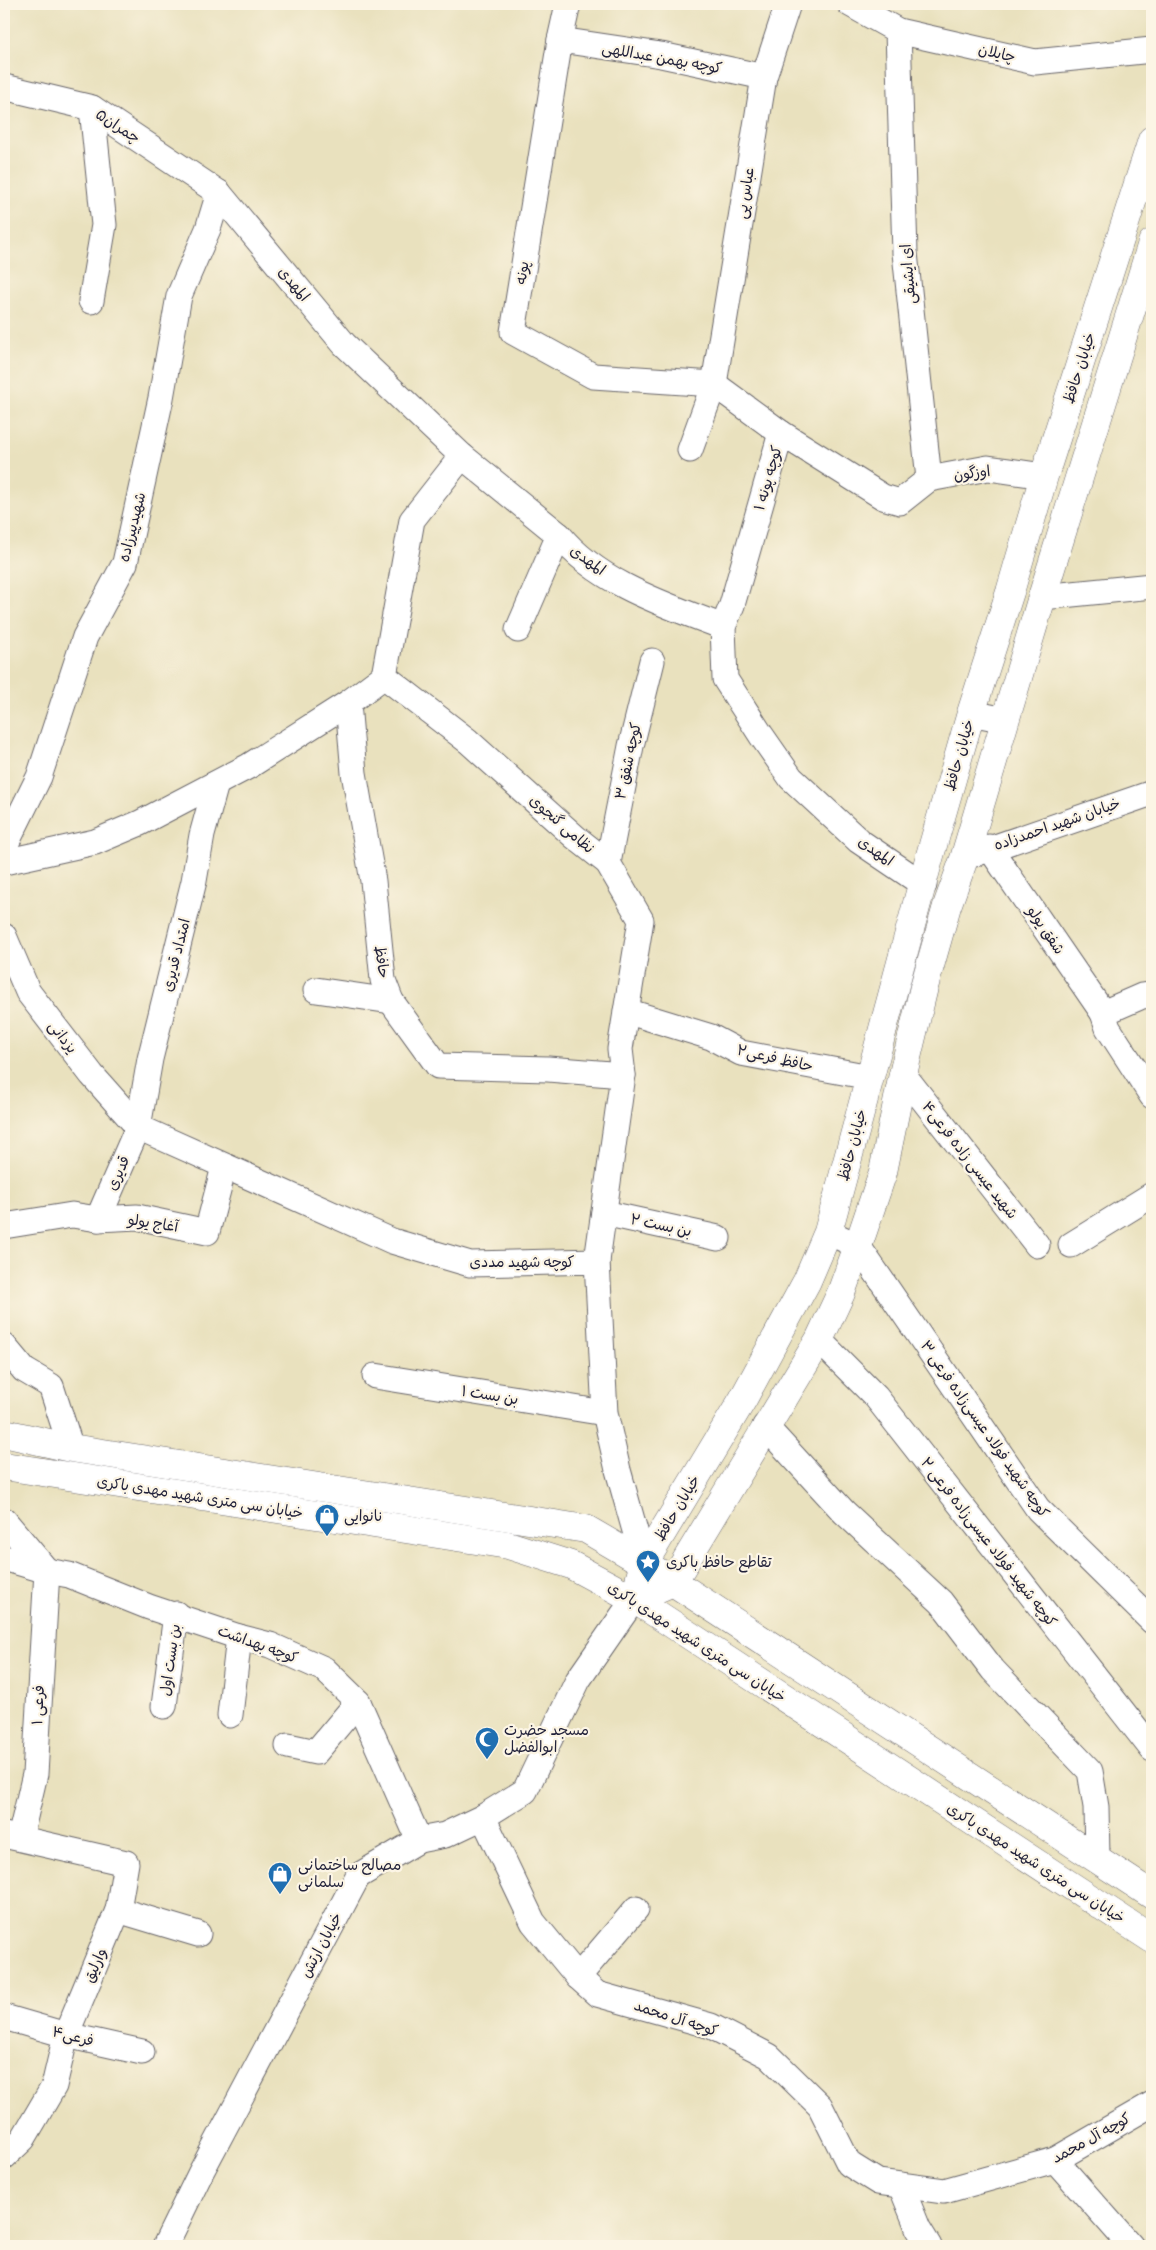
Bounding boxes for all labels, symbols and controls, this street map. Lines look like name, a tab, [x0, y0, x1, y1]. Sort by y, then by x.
street label: کوچه بهمن عبداللهی	[600, 37, 724, 78]
street label: چایلان	[976, 38, 1018, 67]
street label: چمران۵	[92, 103, 145, 148]
street label: عباس پی	[730, 166, 759, 220]
street label: ای ایشیقی	[894, 243, 921, 305]
street label: پونه	[509, 259, 534, 286]
street label: المهدی	[274, 262, 315, 306]
street label: خیابان حافظ	[1057, 330, 1100, 406]
street label: کوچه پونه ۱	[748, 443, 787, 513]
street label: اوزگون	[952, 460, 992, 485]
street label: شهیدپیرزاده	[113, 490, 150, 564]
street label: المهدی	[566, 539, 610, 580]
street label: خیابان حافظ	[938, 717, 979, 793]
street label: کوچه شفق ۳	[609, 720, 646, 801]
street label: نظامی گنجوی	[525, 789, 599, 858]
street label: خیابان شهید احمدزاده	[991, 792, 1123, 855]
street label: المهدی	[854, 831, 899, 871]
street label: شفق یولو	[1022, 901, 1070, 958]
street label: امتداد قدیری	[156, 916, 195, 994]
street label: حافظ	[370, 944, 395, 980]
street label: یزدانی	[44, 1016, 83, 1057]
street label: حافظ فرعی۲	[735, 1039, 815, 1076]
street label: شهید عیسی زاده فرعی۴	[918, 1096, 1023, 1223]
street label: خیابان حافظ	[832, 1107, 871, 1183]
street label: قدیری	[101, 1152, 134, 1193]
street label: آغاج یولو	[125, 1208, 181, 1237]
street label: بن بست ۲	[628, 1208, 694, 1241]
street label: کوچه شهید مددی	[470, 1251, 574, 1272]
street label: کوچه شهید فولاد عیسی‌زاده فرعی ۳	[916, 1336, 1055, 1522]
street label: بن بست ۱	[460, 1380, 520, 1409]
street label: کوچه شهید فولاد عیسی‌زاده فرعی ۲	[916, 1452, 1062, 1631]
street label: خیابان سی متری شهید مهدی باکری	[95, 1470, 305, 1523]
street label: خیابان حافظ	[649, 1471, 705, 1545]
shop icon: نانوایی	[314, 1503, 340, 1537]
place label: نانوایی	[344, 1505, 383, 1526]
place icon: تقاطع حافظ باکری	[635, 1549, 661, 1583]
place label: تقاطع حافظ باکری	[666, 1551, 772, 1573]
street label: خیابان سی متری شهید مهدی باکری	[604, 1576, 790, 1707]
street label: کوچه بهداشت	[215, 1619, 301, 1668]
street label: بن بست اول	[154, 1622, 185, 1697]
street label: فرعی ۱	[26, 1685, 49, 1725]
place label: مسجد حضرت ابوالفضل	[504, 1719, 589, 1757]
mosque icon: مسجد حضرت ابوالفضل	[474, 1726, 500, 1760]
street label: خیابان سی متری شهید مهدی باکری	[943, 1797, 1129, 1928]
place label: مصالح ساختمانی سلمانی	[298, 1854, 401, 1892]
shop icon: مصالح ساختمانی سلمانی	[267, 1861, 293, 1895]
street label: خیابان ارتش	[295, 1908, 347, 1981]
street label: وارلیق	[78, 1944, 111, 1986]
street label: کوچه آل محمد	[631, 1994, 721, 2041]
street label: فرعی۴	[50, 2020, 96, 2051]
street label: کوچه آل محمد	[1047, 2107, 1134, 2168]

